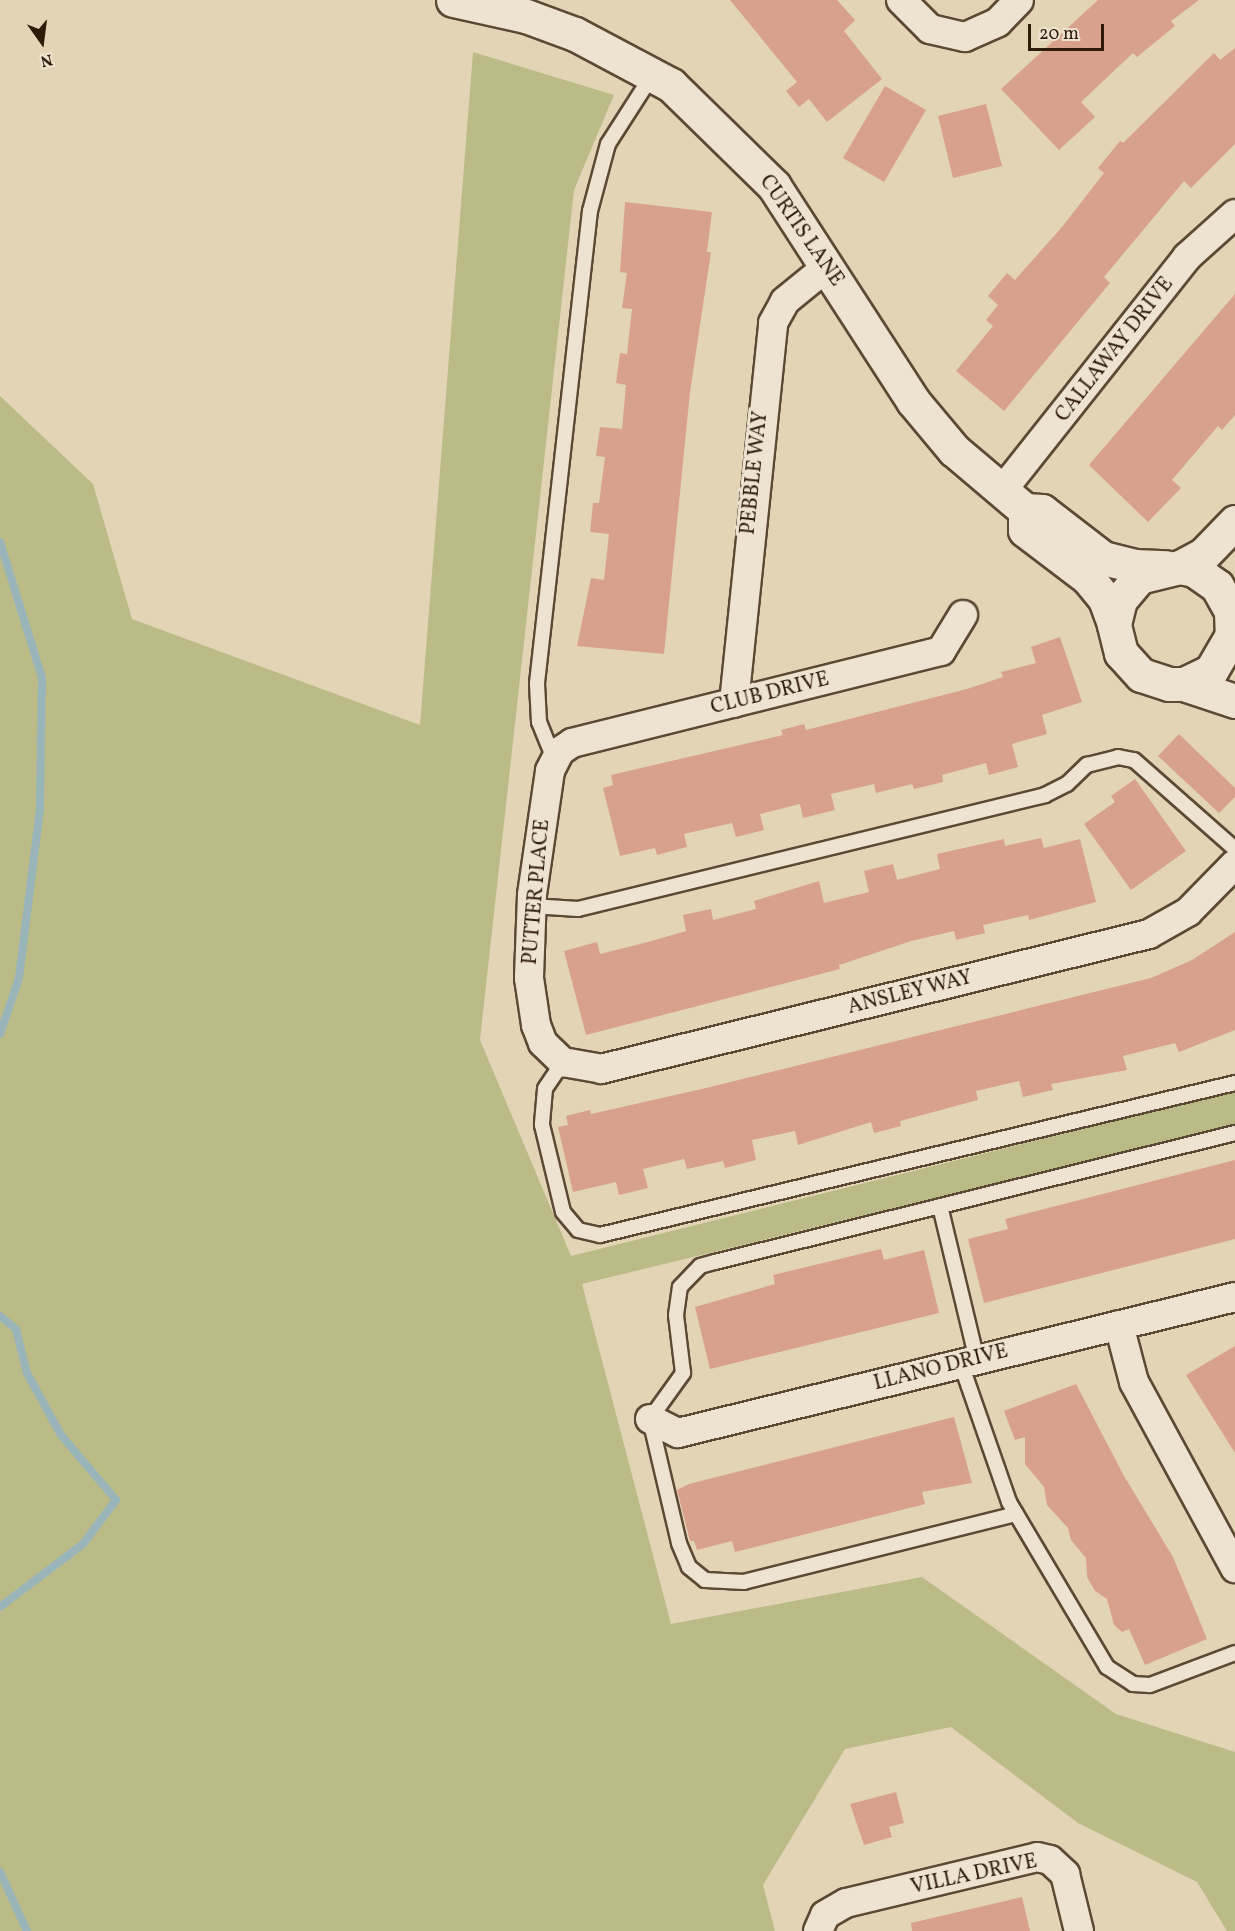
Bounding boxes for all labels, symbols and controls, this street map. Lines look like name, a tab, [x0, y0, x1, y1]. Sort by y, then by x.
north arrow	[12, 12, 72, 72]
scale bar	[1031, 12, 1108, 50]
text: 20 m	[1039, 22, 1079, 47]
text: N	[38, 47, 55, 72]
street label: CURTIS LANE	[753, 170, 849, 292]
street label: CALLAWAY DRIVE	[1050, 272, 1180, 428]
street label: PEBBLE WAY	[736, 410, 774, 536]
street label: CLUB DRIVE	[708, 667, 832, 721]
street label: PUTTER PLACE	[518, 818, 556, 966]
street label: ANSLEY WAY	[845, 965, 975, 1021]
street label: LLANO DRIVE	[871, 1339, 1011, 1397]
street label: VILLA DRIVE	[909, 1849, 1039, 1901]

